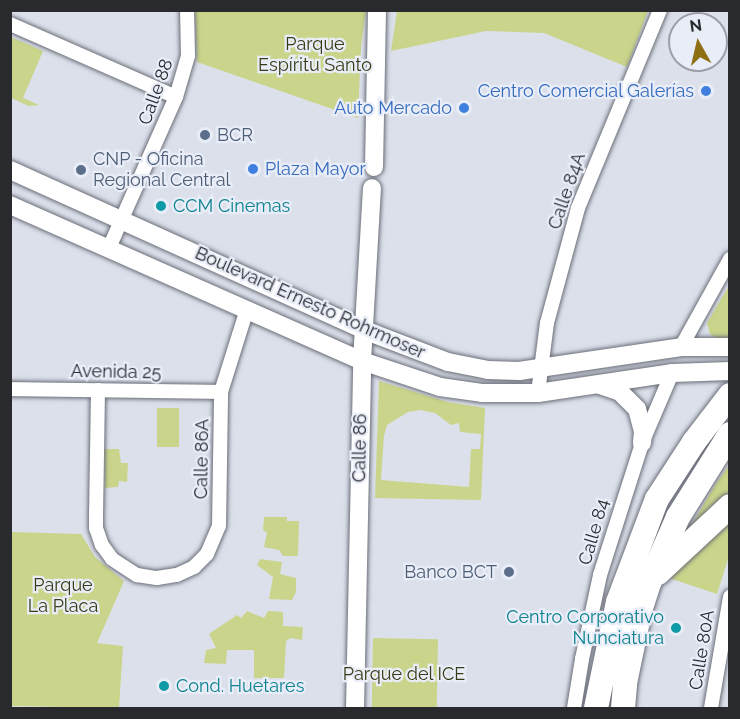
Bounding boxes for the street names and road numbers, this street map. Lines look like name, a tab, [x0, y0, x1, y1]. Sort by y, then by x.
street label: Calle 88	[134, 56, 178, 128]
street label: Calle 84A	[544, 150, 590, 232]
street label: Boulevard Ernesto Rohrmoser	[192, 242, 428, 364]
street label: Avenida 25	[71, 360, 161, 384]
street label: Calle 86	[349, 413, 371, 483]
street label: Calle 86A	[190, 419, 214, 499]
street label: Calle 84	[574, 497, 614, 567]
street label: Calle 80A	[685, 608, 719, 692]

